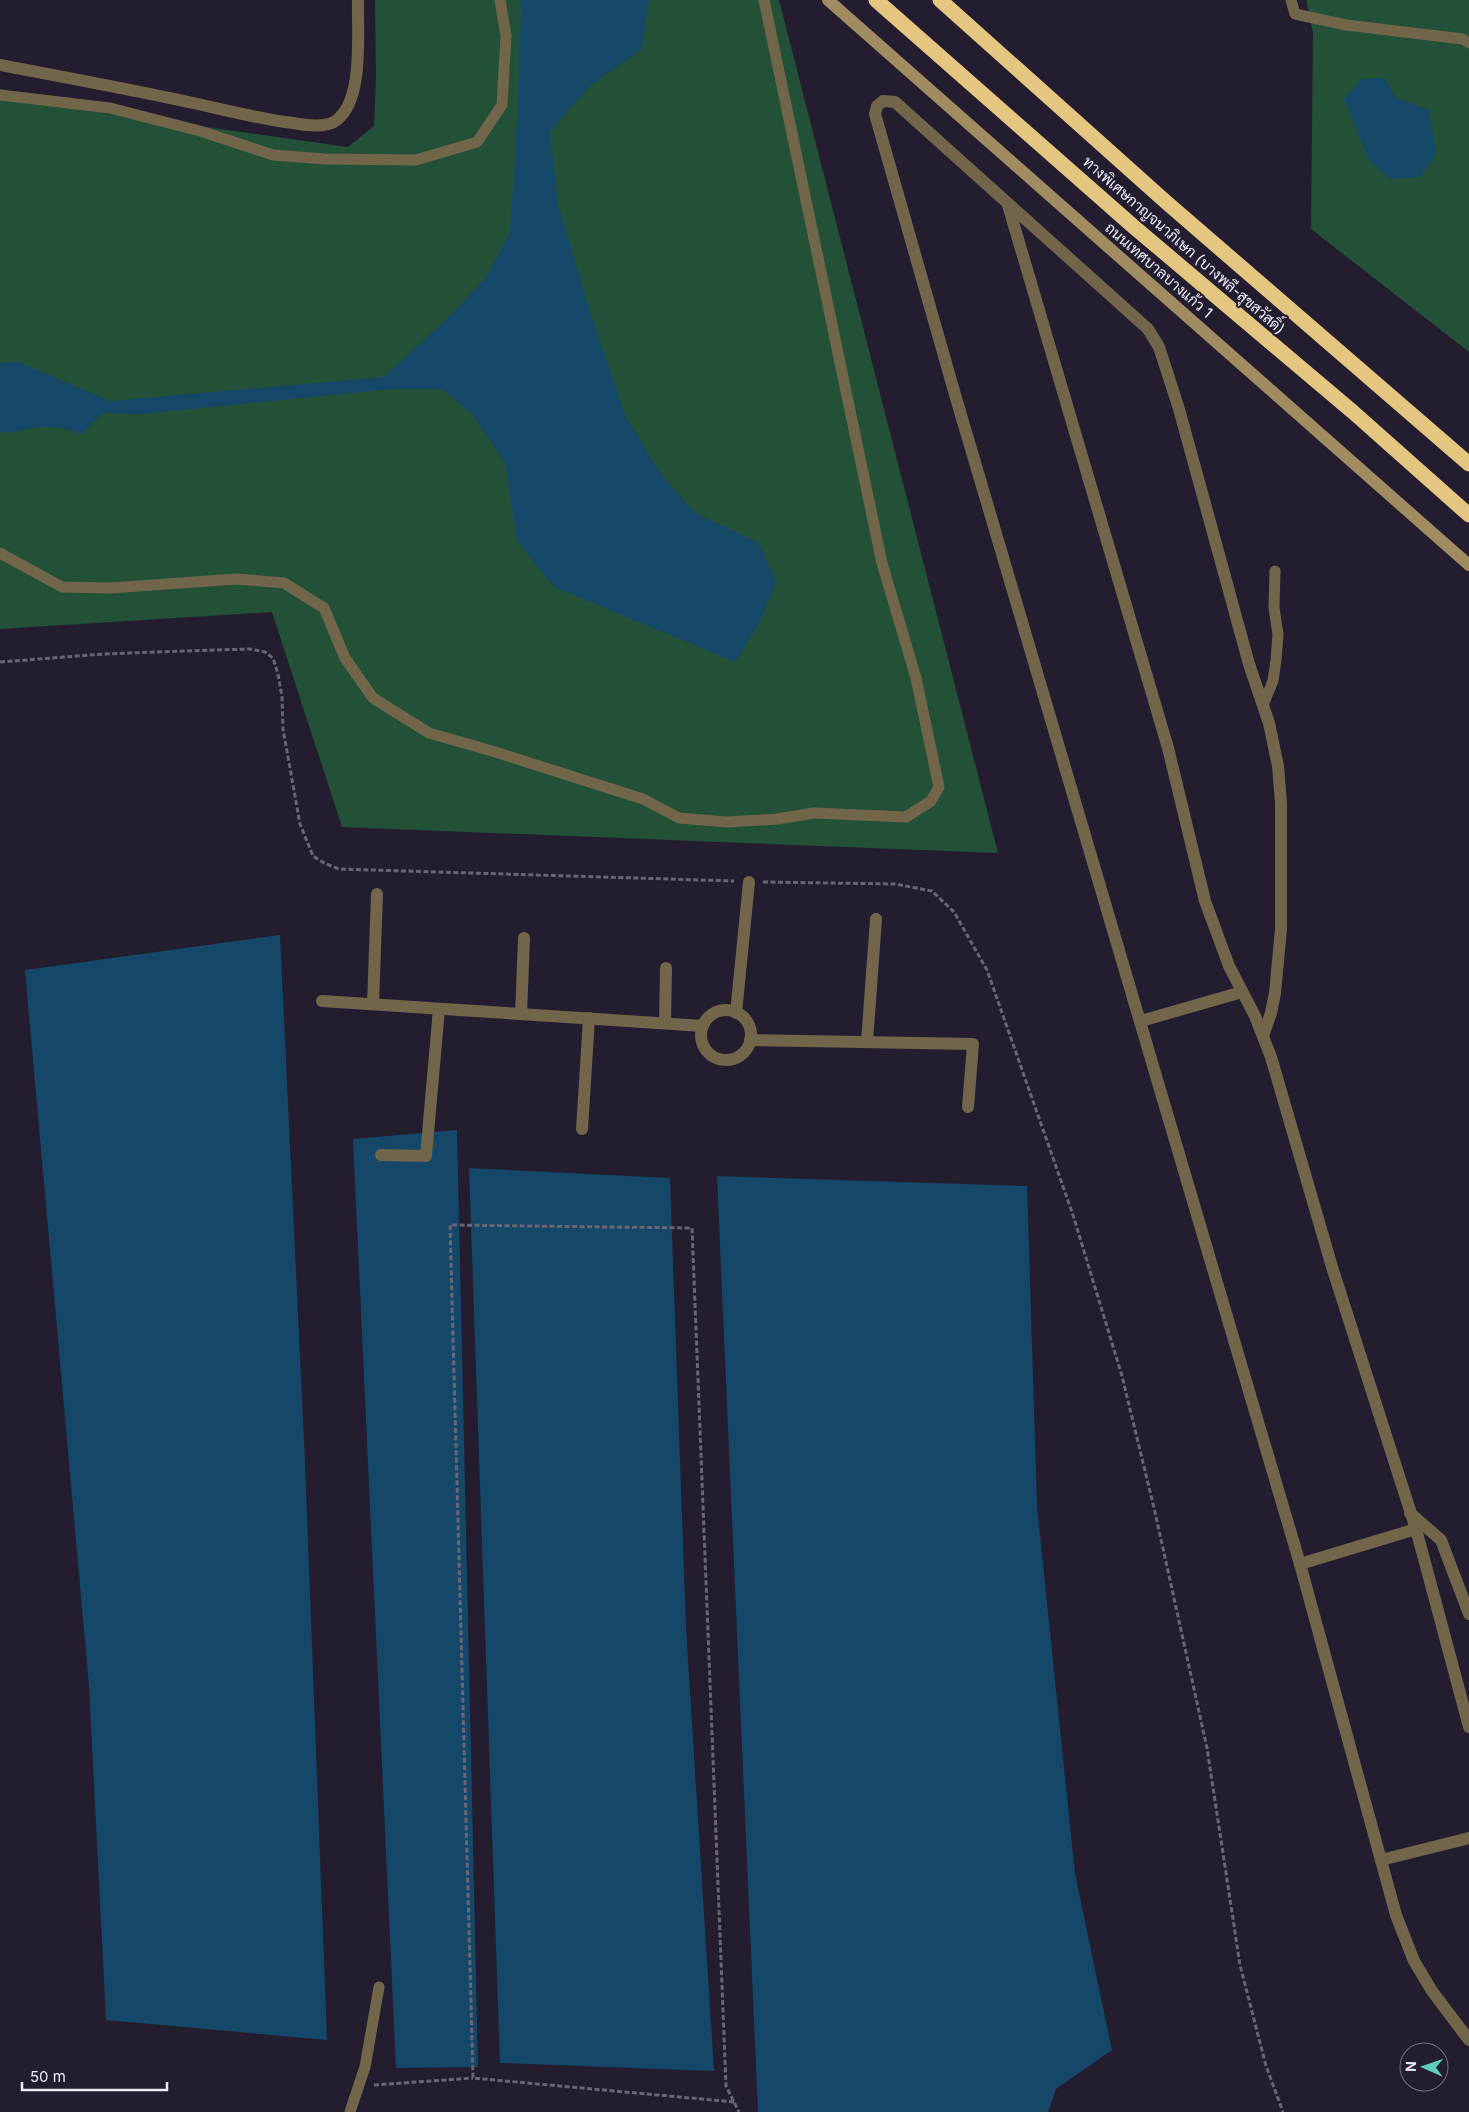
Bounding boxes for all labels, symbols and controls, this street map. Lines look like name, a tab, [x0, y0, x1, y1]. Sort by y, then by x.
street label: ทางพิเศษกาญจนาภิเษก (บางพลี-สุขสวัสดิ์)	[1078, 148, 1292, 340]
street label: ถนนเทศบาลบางแก้ว 1	[1101, 218, 1217, 322]
north arrow	[1399, 2042, 1449, 2092]
scale bar	[22, 2060, 168, 2092]
text: N	[1402, 2061, 1419, 2072]
text: 50 m	[30, 2067, 66, 2086]

